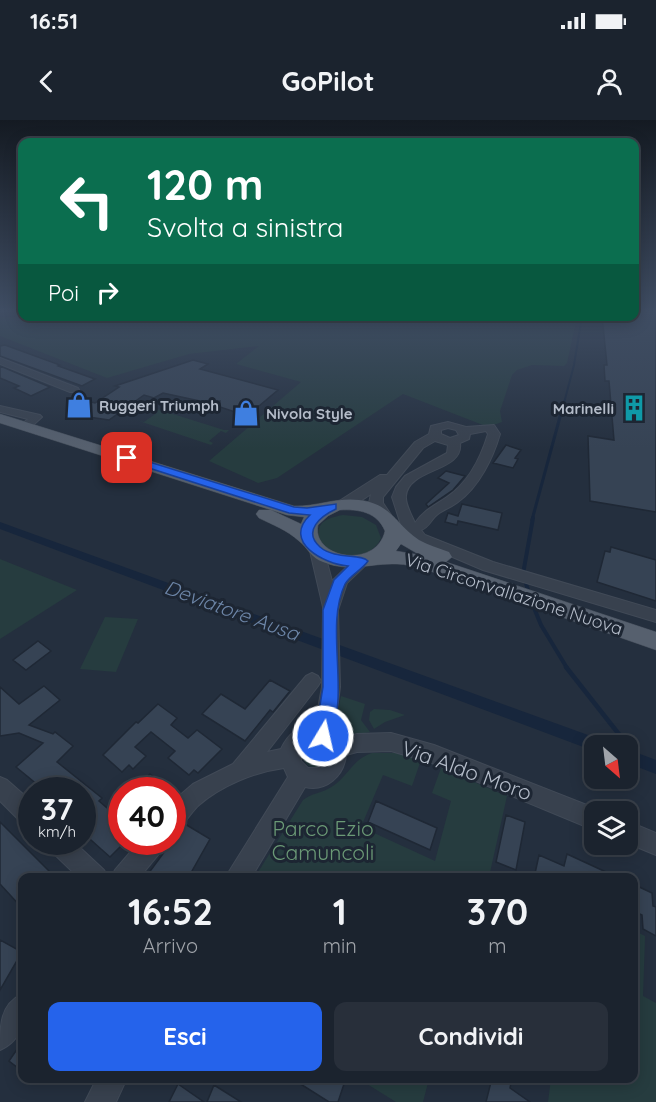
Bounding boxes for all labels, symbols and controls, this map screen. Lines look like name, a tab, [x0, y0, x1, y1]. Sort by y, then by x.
text: 16:51	[30, 7, 78, 35]
text: GoPilot	[281, 64, 375, 98]
icon: back	[30, 65, 63, 98]
icon: person	[593, 65, 626, 98]
text: 120 m	[147, 158, 264, 211]
icon: left	[48, 162, 126, 240]
text: Svolta a sinistra	[147, 210, 343, 244]
icon: right	[91, 276, 124, 309]
text: Poi	[48, 279, 79, 307]
shop icon: Ruggeri Triumph	[64, 390, 94, 420]
building icon: Marinelli	[619, 393, 649, 423]
place label: Ruggeri Triumph	[99, 396, 219, 415]
shop icon: Nivola Style	[231, 398, 261, 428]
place label: Marinelli	[553, 399, 614, 418]
place label: Nivola Style	[266, 404, 353, 423]
pin	[101, 432, 152, 483]
icon: arrive	[110, 441, 143, 474]
street label: Via Circonvallazione Nuova	[402, 548, 626, 640]
water label: Deviatore Ausa	[161, 574, 304, 647]
position arrow	[291, 704, 355, 768]
street label: Via Aldo Moro	[398, 734, 536, 806]
north arrow	[584, 735, 638, 789]
map controls	[584, 735, 638, 855]
speed limit sign: 40	[108, 777, 186, 855]
text: 37	[41, 790, 73, 828]
button: layers	[584, 801, 638, 855]
park label: Parco Ezio Camuncoli	[272, 815, 374, 865]
text: km/h	[38, 822, 76, 841]
text: 16:52	[128, 889, 213, 934]
text: 1	[333, 889, 347, 934]
text: 370	[467, 889, 528, 934]
text: Arrivo	[143, 933, 198, 958]
text: min	[323, 933, 357, 958]
text: m	[488, 933, 507, 958]
button: Esci	[48, 1002, 322, 1071]
button: Condividi	[334, 1002, 608, 1071]

